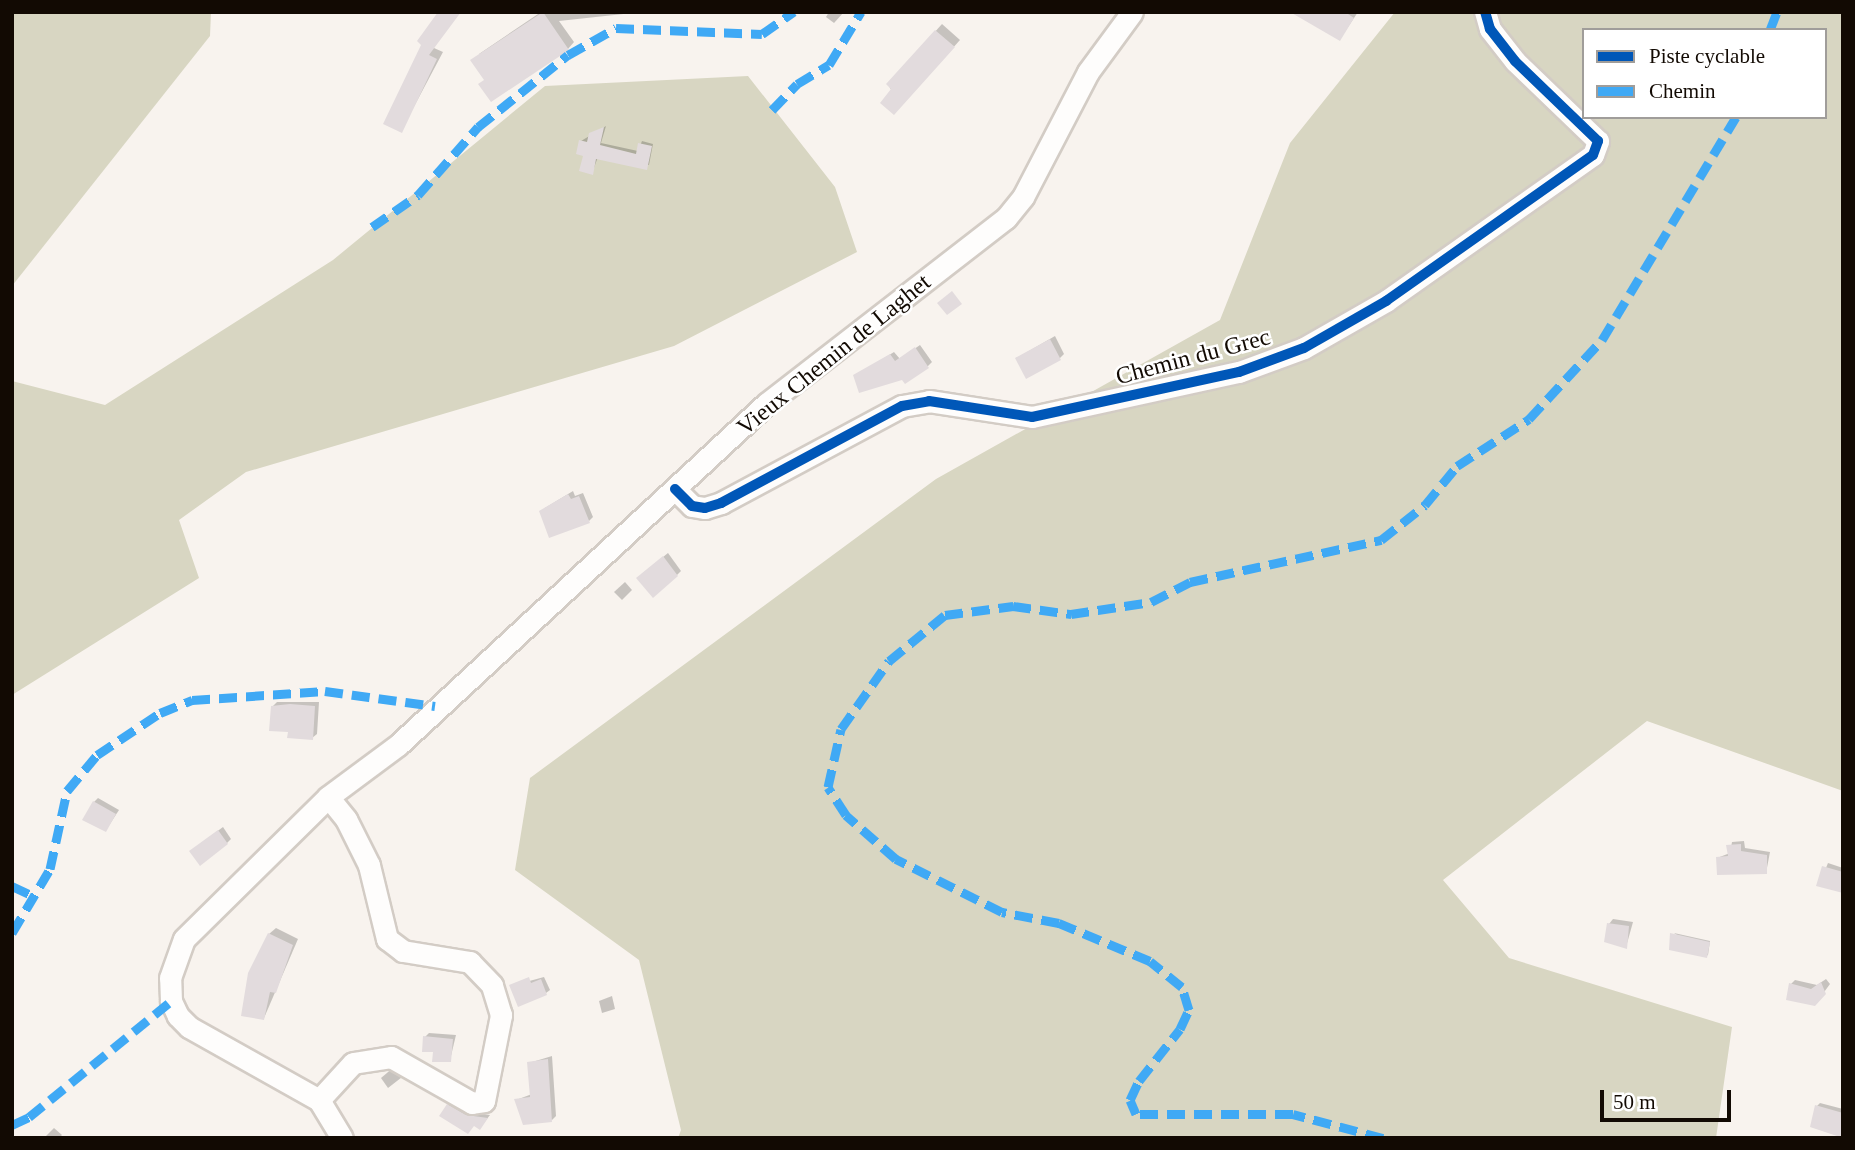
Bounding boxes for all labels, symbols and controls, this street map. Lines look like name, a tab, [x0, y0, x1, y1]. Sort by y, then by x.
legend	[1582, 28, 1827, 119]
text: Piste cyclable	[1649, 44, 1765, 68]
text: Chemin	[1649, 79, 1716, 103]
street label: Vieux Chemin de Laghet	[731, 268, 937, 442]
street label: Chemin du Grec	[1113, 323, 1273, 391]
scale bar	[1603, 1076, 1734, 1120]
text: 50 m	[1613, 1090, 1656, 1114]

